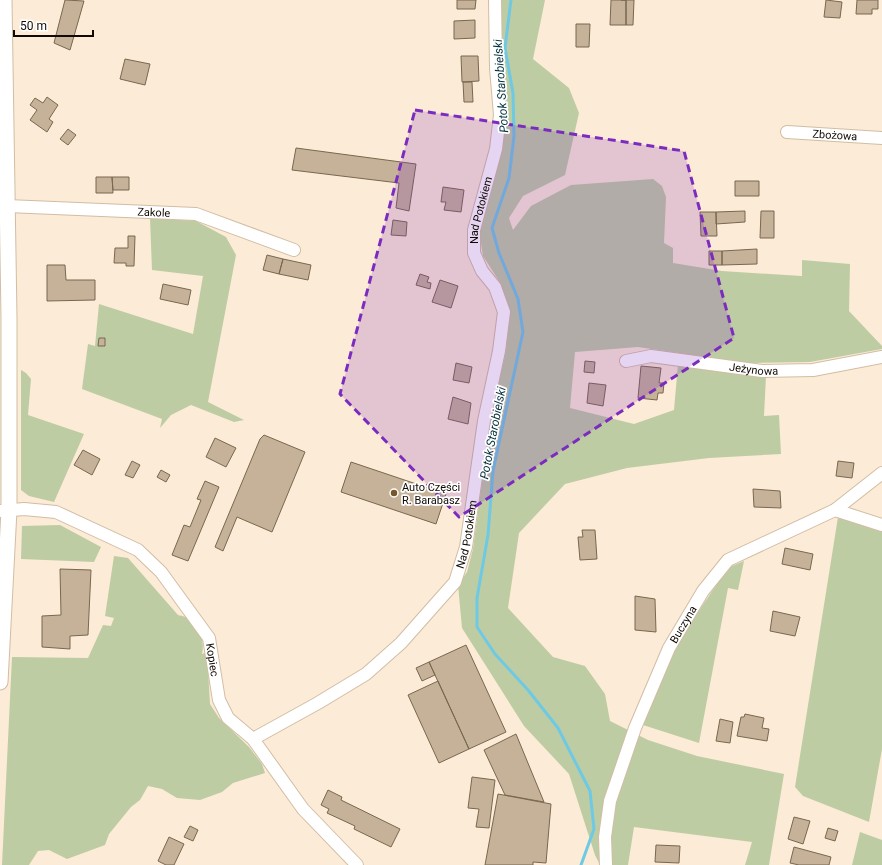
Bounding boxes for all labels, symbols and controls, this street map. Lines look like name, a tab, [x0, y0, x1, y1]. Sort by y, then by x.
scale bar	[14, 12, 93, 38]
text: 50 m	[20, 19, 47, 33]
water label: Potok Starobielski	[491, 39, 511, 133]
street label: Zbożowa	[812, 128, 858, 143]
street label: Nad Potokiem	[468, 175, 495, 244]
street label: Zakole	[137, 206, 171, 220]
street label: Jeżynowa	[728, 361, 778, 378]
water label: Potok Starobielski	[477, 386, 509, 480]
place label: Auto Części R. Barabasz	[402, 481, 461, 507]
marker: Auto Części R. Barabasz	[389, 488, 399, 498]
street label: Nad Potokiem	[454, 499, 480, 570]
street label: Buczyna	[667, 603, 700, 646]
street label: Kopiec	[203, 642, 221, 678]

